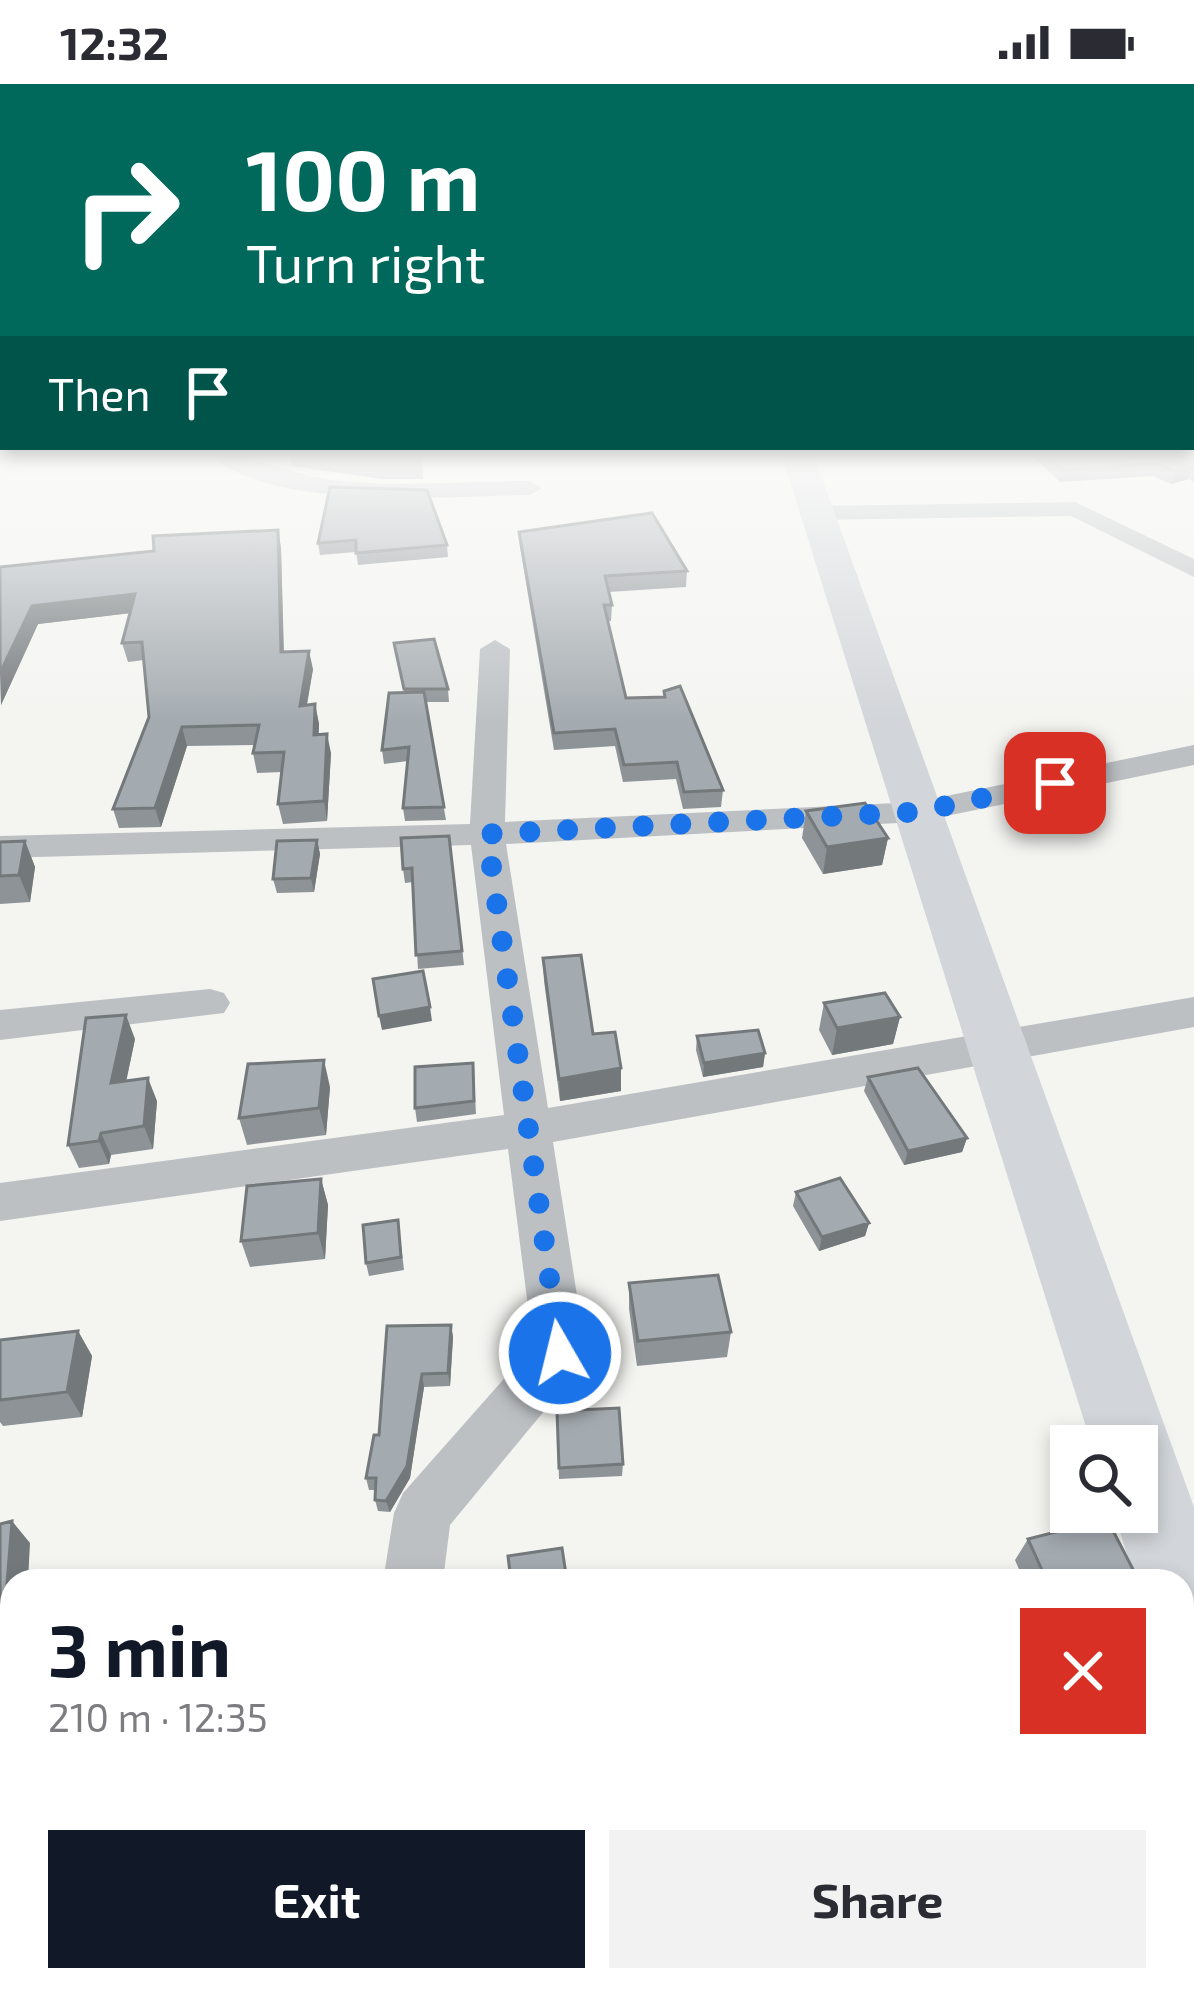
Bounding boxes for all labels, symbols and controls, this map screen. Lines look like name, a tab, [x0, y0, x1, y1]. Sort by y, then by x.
text: 12:32	[60, 15, 169, 69]
text: 100 m	[246, 127, 480, 228]
icon: right	[48, 132, 204, 288]
text: Turn right	[246, 229, 486, 294]
icon: arrive	[175, 360, 241, 426]
text: Then	[48, 366, 151, 420]
pin	[1004, 732, 1106, 834]
icon: arrive	[1022, 750, 1088, 816]
position arrow	[497, 1290, 623, 1416]
map controls	[1050, 1425, 1158, 1533]
button: search	[1050, 1425, 1158, 1533]
text: 3 min	[48, 1605, 231, 1691]
button: close	[1020, 1608, 1146, 1734]
text: 210 m · 12:35	[48, 1693, 268, 1740]
button: Exit	[48, 1830, 585, 1968]
button: Share	[609, 1830, 1146, 1968]

